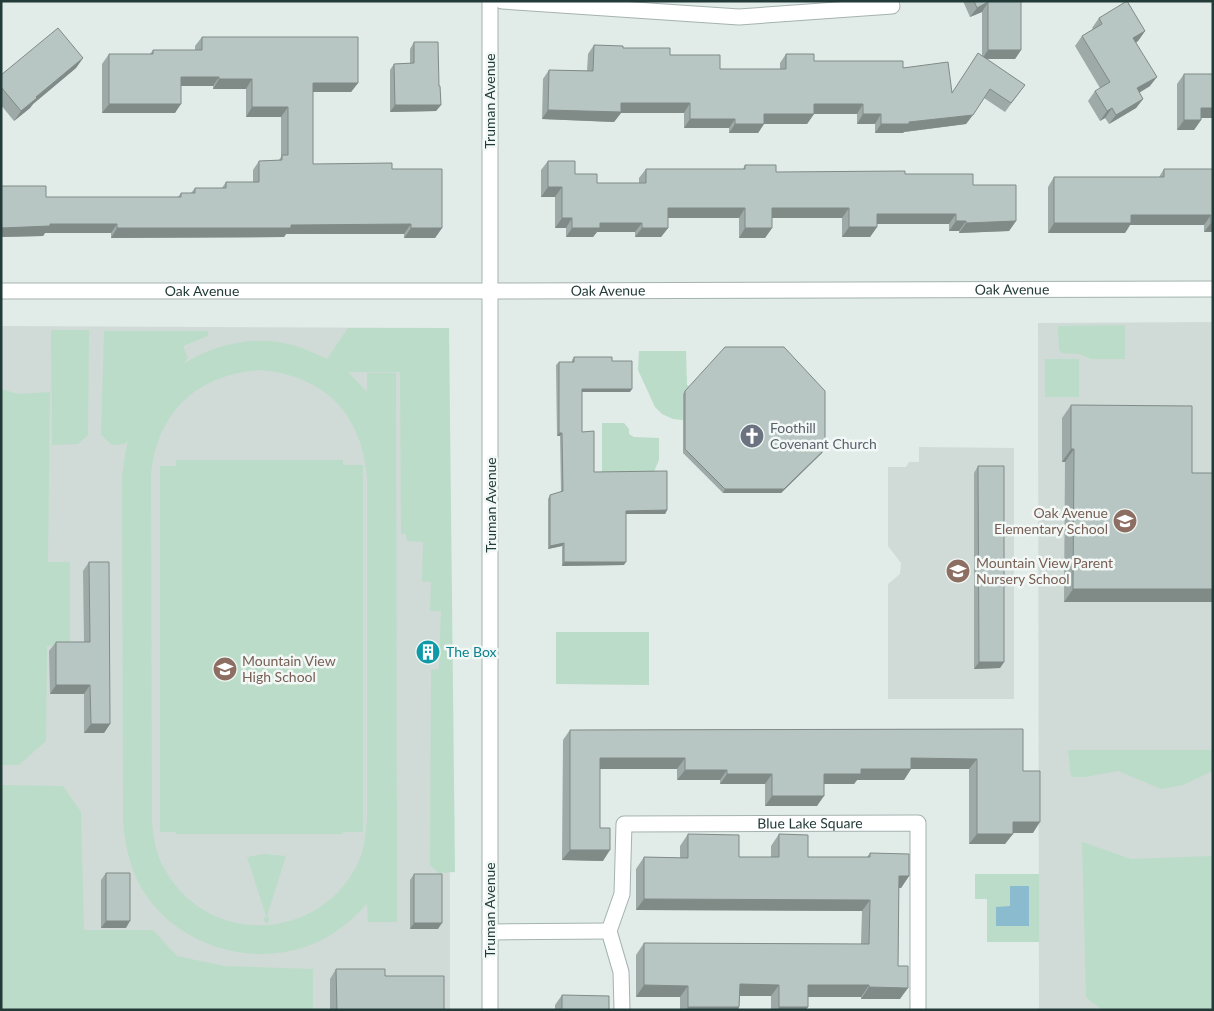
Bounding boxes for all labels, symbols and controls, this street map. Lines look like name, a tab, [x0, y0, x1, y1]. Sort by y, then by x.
street label: Truman Avenue	[481, 53, 498, 149]
street label: Oak Avenue	[975, 280, 1049, 298]
street label: Oak Avenue	[165, 282, 239, 299]
street label: Oak Avenue	[571, 282, 645, 299]
place label: Foothill Covenant Church	[770, 419, 877, 452]
church icon: Foothill Covenant Church	[739, 423, 765, 449]
street label: Truman Avenue	[482, 457, 499, 553]
place label: Oak Avenue Elementary School	[994, 504, 1108, 537]
school or university icon: Oak Avenue Elementary School	[1112, 508, 1138, 534]
place label: Mountain View Parent Nursery School	[976, 554, 1113, 587]
school or university icon: Mountain View Parent Nursery School	[945, 558, 971, 584]
building icon: The Box	[415, 639, 441, 665]
place label: The Box	[446, 643, 497, 660]
place label: Mountain View High School	[242, 652, 336, 685]
school or university icon: Mountain View High School	[212, 656, 238, 682]
street label: Blue Lake Square	[757, 814, 863, 832]
street label: Truman Avenue	[481, 862, 498, 958]

